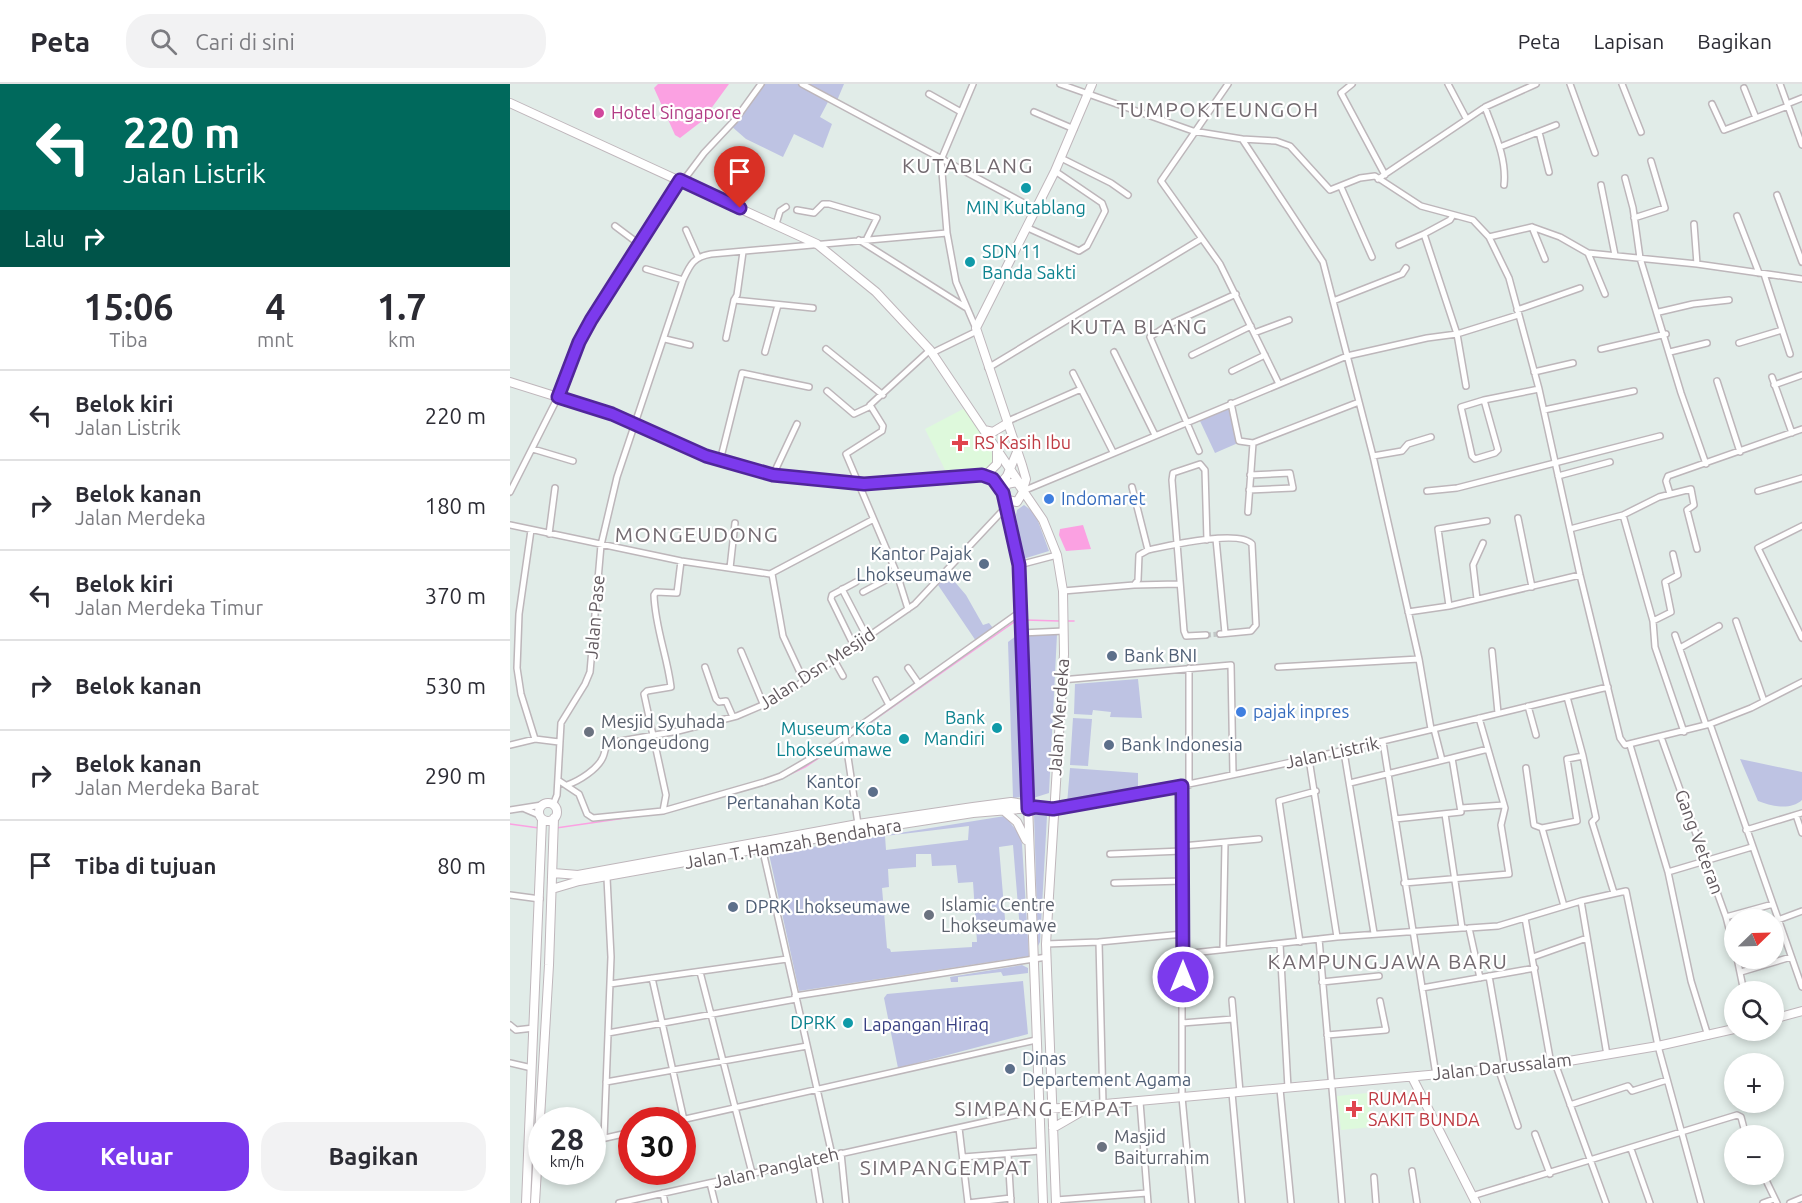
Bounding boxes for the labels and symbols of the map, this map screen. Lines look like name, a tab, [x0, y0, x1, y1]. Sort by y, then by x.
district label: TUMPOKTEUNGOH	[1116, 97, 1320, 121]
place label: Hotel Singapore	[611, 102, 741, 122]
marker: Hotel Singapore	[592, 106, 606, 120]
pin	[714, 146, 765, 208]
district label: KUTABLANG	[902, 153, 1034, 177]
marker: MIN Kutablang	[1019, 181, 1033, 195]
place label: MIN Kutablang	[966, 197, 1086, 217]
place label: SDN 11 Banda Sakti	[982, 241, 1076, 282]
marker: SDN 11 Banda Sakti	[963, 255, 977, 269]
district label: KUTA BLANG	[1070, 314, 1208, 338]
place label: RS Kasih Ibu	[974, 432, 1071, 452]
marker: RS Kasih Ibu	[951, 434, 969, 452]
place label: Indomaret	[1061, 488, 1146, 508]
marker: Indomaret	[1042, 492, 1056, 506]
district label: MONGEUDONG	[615, 522, 779, 546]
place label: Kantor Pajak Lhokseumawe	[856, 543, 972, 584]
marker: Kantor Pajak Lhokseumawe	[977, 557, 991, 571]
street label: Jalan Pase	[580, 574, 608, 660]
street label: Jalan Dsn Mesjid	[755, 623, 878, 713]
place label: Bank BNI	[1124, 645, 1197, 665]
marker: Bank BNI	[1105, 649, 1119, 663]
street label: Jalan Merdeka	[1044, 658, 1072, 776]
place label: pajak inpres	[1253, 701, 1350, 721]
marker: pajak inpres	[1234, 705, 1248, 719]
place label: Bank Mandiri	[924, 707, 985, 748]
place label: Mesjid Syuhada Mongeudong	[601, 711, 725, 752]
place label: Museum Kota Lhokseumawe	[776, 718, 892, 759]
marker: Bank Mandiri	[990, 721, 1004, 735]
marker: Mesjid Syuhada Mongeudong	[582, 725, 596, 739]
marker: Museum Kota Lhokseumawe	[897, 732, 911, 746]
street label: Jalan Listrik	[1283, 732, 1380, 772]
place label: Bank Indonesia	[1121, 734, 1243, 754]
marker: Bank Indonesia	[1102, 738, 1116, 752]
place label: Kantor Pertanahan Kota	[727, 771, 861, 812]
marker: Kantor Pertanahan Kota	[866, 785, 880, 799]
street label: Gang Veteran	[1672, 787, 1728, 897]
street label: Jalan T. Hamzah Bendahara	[683, 814, 903, 872]
place label: Islamic Centre Lhokseumawe	[941, 894, 1057, 935]
place label: DPRK Lhokseumawe	[745, 896, 911, 916]
marker: DPRK Lhokseumawe	[726, 900, 740, 914]
marker: Islamic Centre Lhokseumawe	[922, 908, 936, 922]
north arrow	[1724, 909, 1784, 969]
position arrow	[1151, 945, 1215, 1009]
district label: KAMPUNGJAWA BARU	[1268, 949, 1508, 973]
place label: DPRK	[790, 1012, 836, 1032]
park label: Lapangan Hiraq	[863, 1014, 989, 1034]
marker: DPRK	[841, 1016, 855, 1030]
place label: Dinas Departement Agama	[1022, 1048, 1191, 1089]
street label: Jalan Darussalam	[1431, 1049, 1573, 1083]
marker: Dinas Departement Agama	[1003, 1062, 1017, 1076]
place label: RUMAH SAKIT BUNDA	[1368, 1088, 1480, 1129]
district label: SIMPANG EMPAT	[954, 1096, 1134, 1120]
marker: RUMAH SAKIT BUNDA	[1345, 1100, 1363, 1118]
speed limit sign: 30	[618, 1107, 696, 1185]
place label: Masjid Baiturrahim	[1114, 1126, 1209, 1167]
marker: Masjid Baiturrahim	[1095, 1140, 1109, 1154]
street label: Jalan Panglateh	[711, 1143, 841, 1191]
district label: SIMPANGEMPAT	[860, 1155, 1032, 1179]

